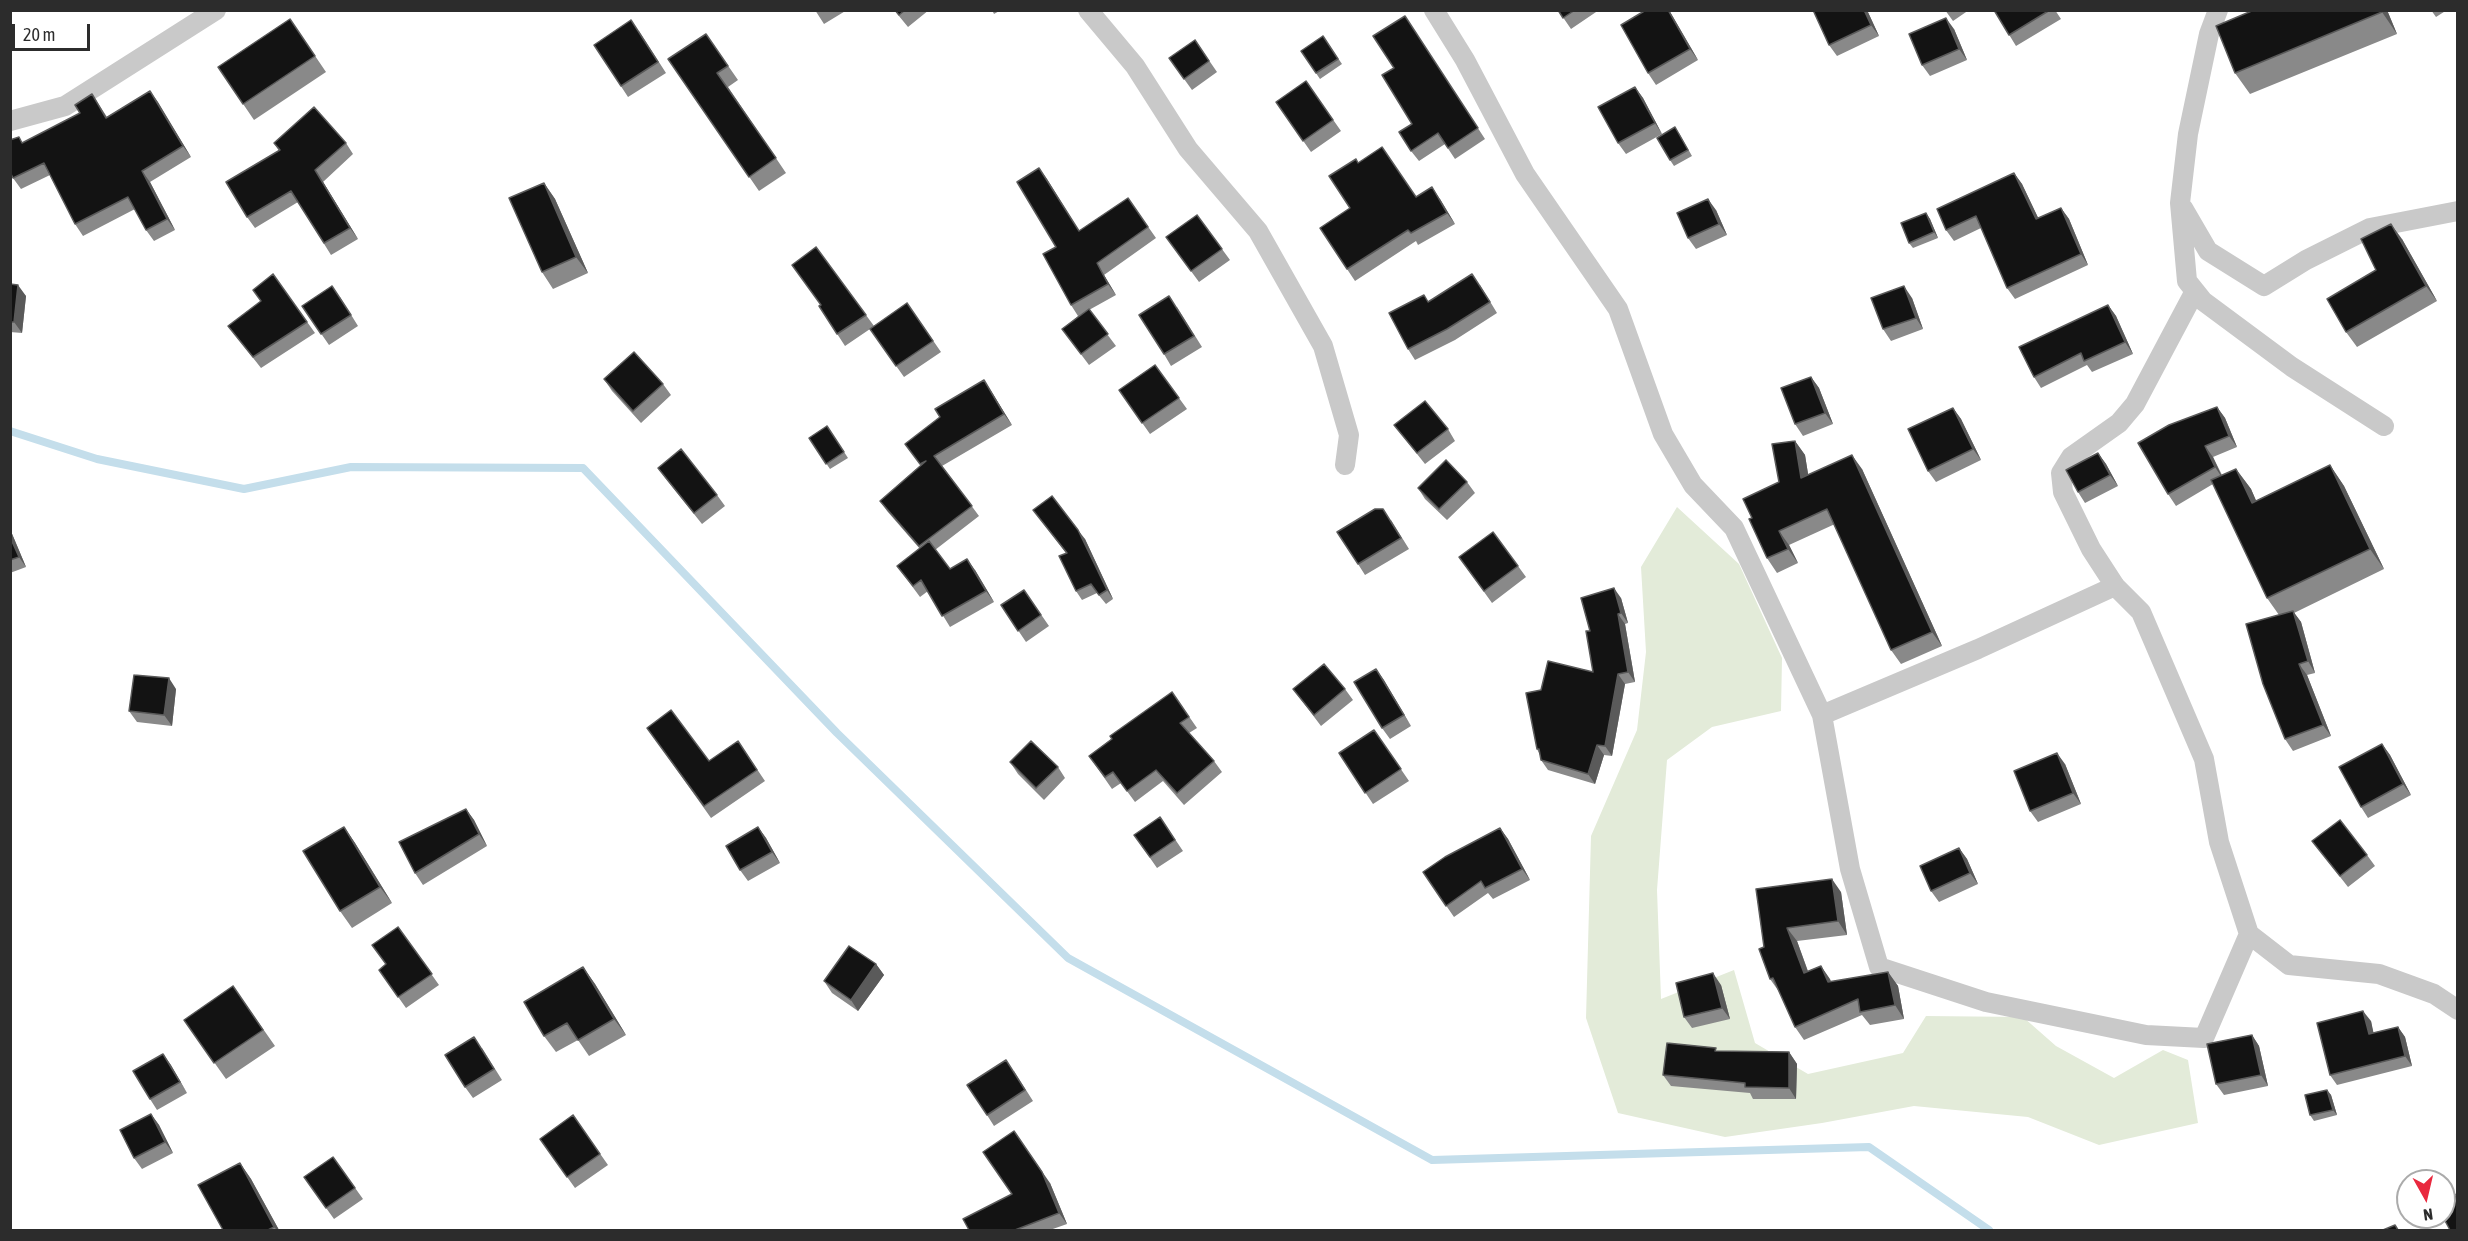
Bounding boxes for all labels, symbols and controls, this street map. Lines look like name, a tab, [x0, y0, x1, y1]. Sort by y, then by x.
scale bar	[15, 12, 93, 50]
text: 20 m	[23, 24, 55, 45]
north arrow	[2396, 1169, 2456, 1229]
text: N	[2422, 1205, 2434, 1224]

